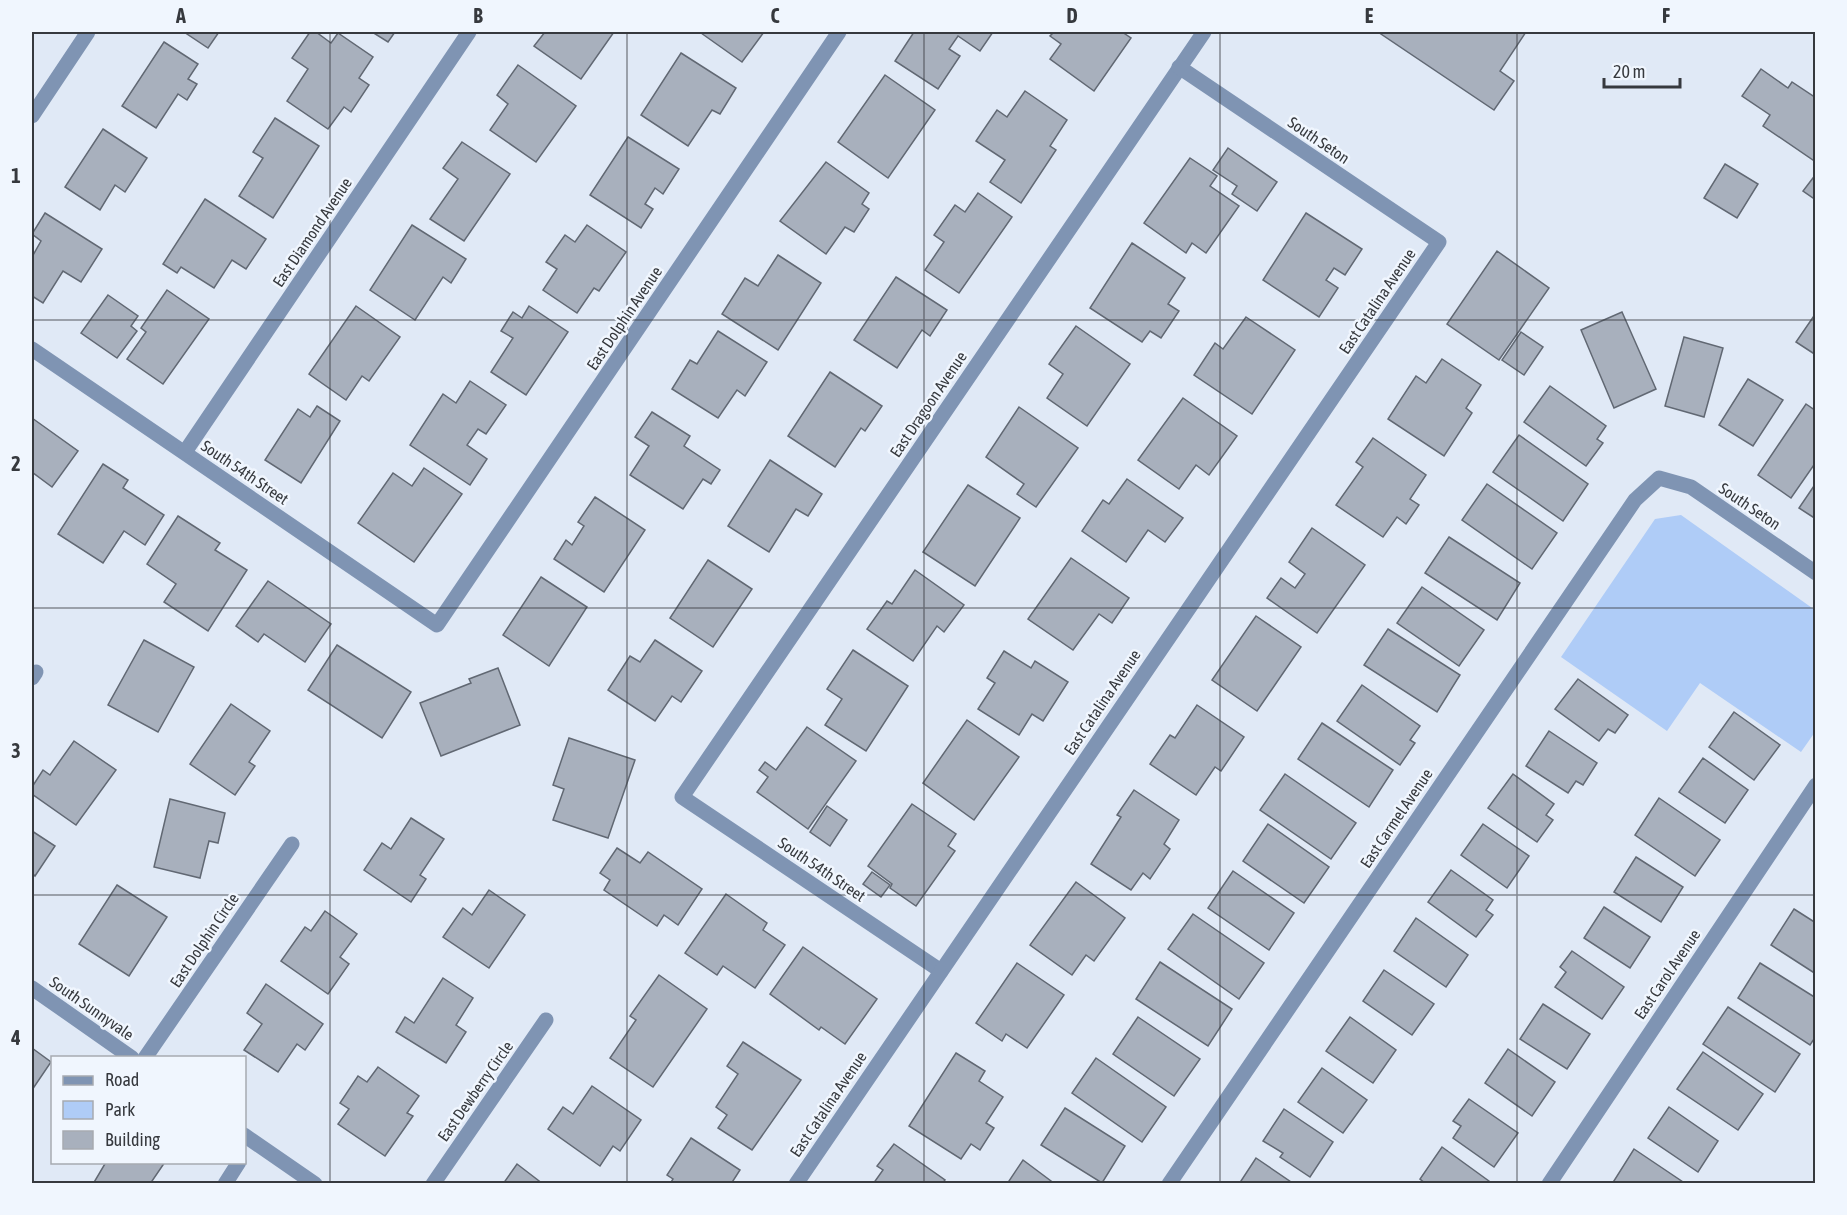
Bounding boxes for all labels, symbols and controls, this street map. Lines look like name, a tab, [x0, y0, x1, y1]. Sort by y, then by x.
text: A	[175, 4, 186, 27]
text: B	[473, 4, 483, 27]
text: C	[771, 4, 780, 27]
text: D	[1066, 4, 1078, 27]
text: E	[1365, 4, 1374, 27]
text: F	[1662, 4, 1670, 27]
scale bar	[1604, 51, 1680, 89]
text: 20 m	[1613, 61, 1645, 82]
street label: South Seton	[1285, 113, 1353, 167]
text: 1	[11, 164, 21, 187]
street label: East Diamond Avenue	[269, 174, 355, 290]
street label: East Catalina Avenue	[1335, 245, 1419, 357]
street label: East Dolphin Avenue	[583, 263, 666, 374]
street label: East Dragoon Avenue	[886, 348, 971, 461]
street label: South 54th Street	[198, 436, 292, 508]
text: 2	[11, 452, 21, 475]
street label: South Seton	[1716, 479, 1784, 533]
street label: East Catalina Avenue	[1060, 646, 1144, 758]
text: 3	[11, 739, 21, 762]
street label: East Carmel Avenue	[1356, 765, 1436, 871]
street label: South 54th Street	[775, 833, 869, 905]
street label: East Dolphin Circle	[166, 890, 243, 991]
street label: East Carol Avenue	[1630, 926, 1704, 1022]
street label: South Sunnyvale	[46, 972, 137, 1044]
text: 4	[10, 1026, 21, 1049]
street label: East Dewberry Circle	[434, 1037, 517, 1145]
street label: East Catalina Avenue	[786, 1048, 870, 1160]
legend	[51, 1056, 246, 1164]
text: Road	[105, 1069, 139, 1090]
text: Park	[105, 1099, 135, 1120]
text: Building	[105, 1129, 160, 1150]

